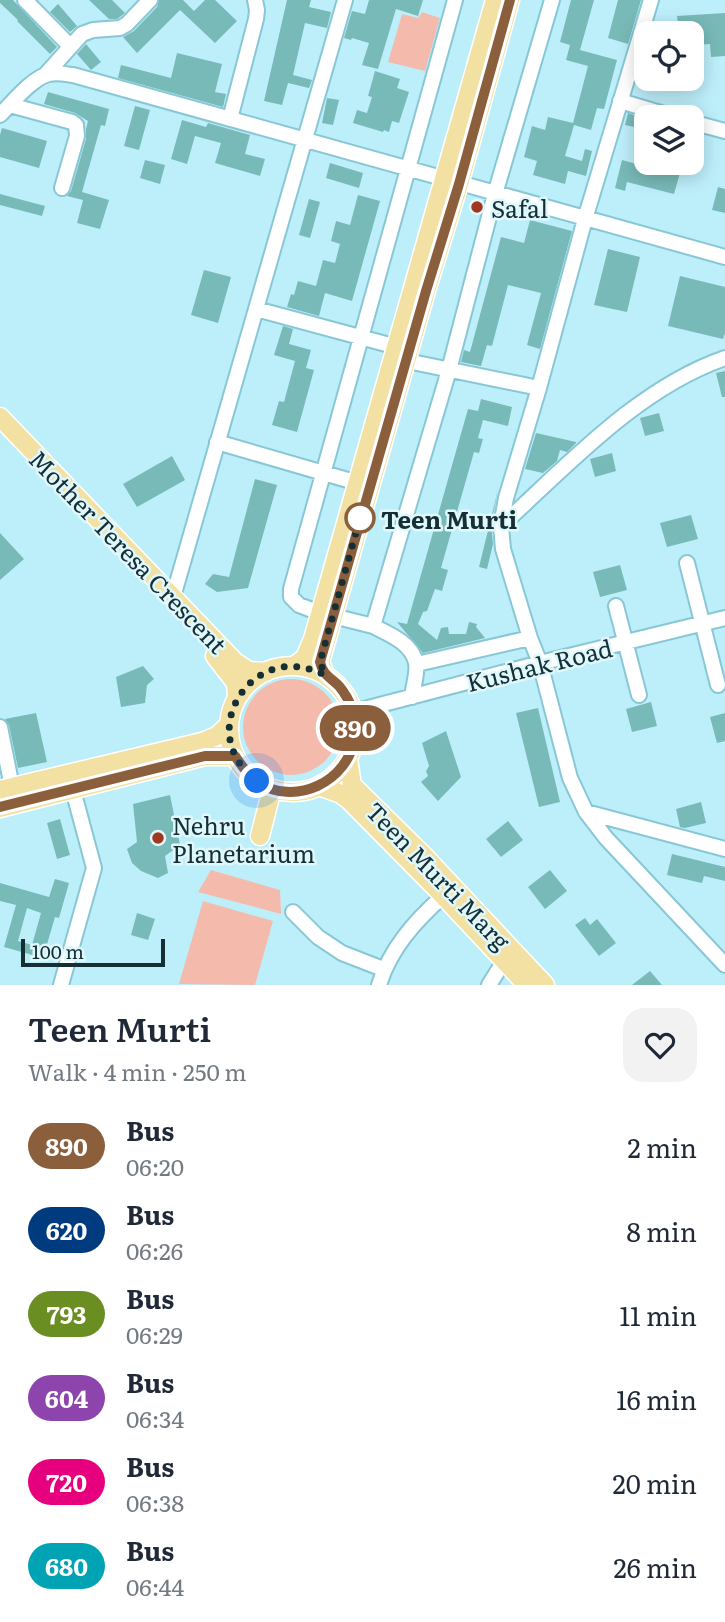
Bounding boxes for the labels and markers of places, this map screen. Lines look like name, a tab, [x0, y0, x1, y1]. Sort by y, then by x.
place label: Safal	[491, 190, 548, 225]
marker: Safal	[469, 199, 485, 215]
place label: Teen Murti	[381, 501, 518, 536]
marker: Teen Murti	[345, 503, 375, 533]
place label: Nehru Planetarium	[172, 807, 315, 870]
marker: Nehru Planetarium	[150, 830, 166, 846]

